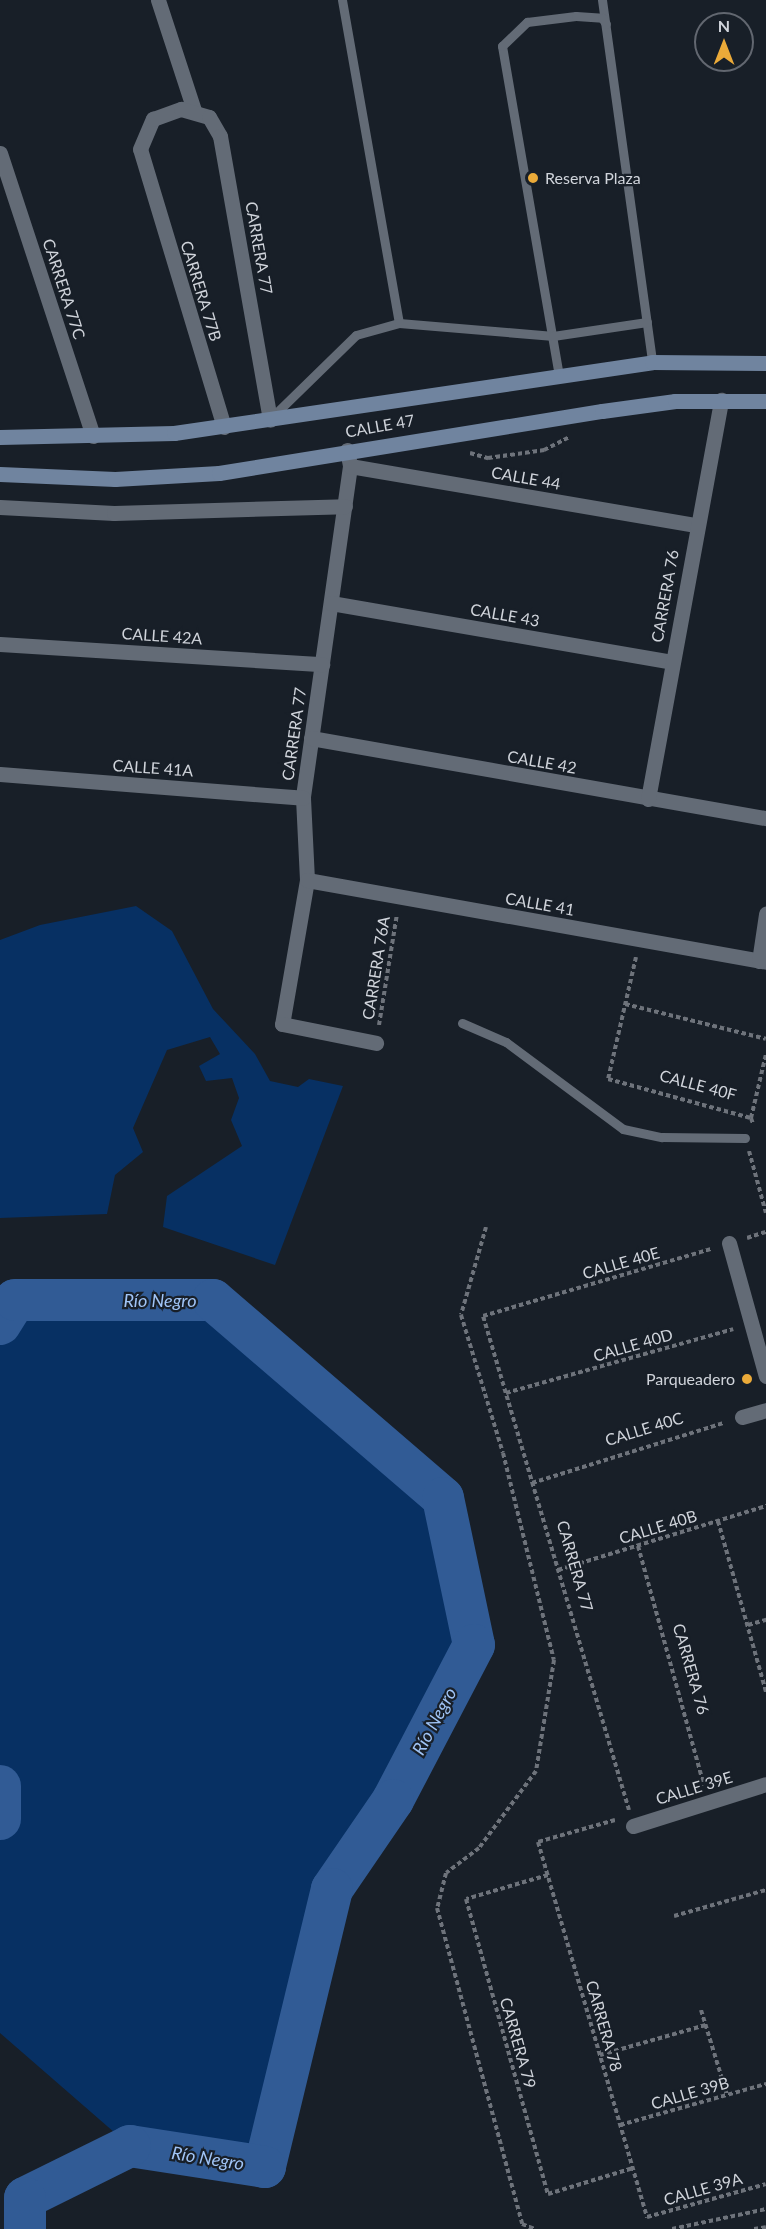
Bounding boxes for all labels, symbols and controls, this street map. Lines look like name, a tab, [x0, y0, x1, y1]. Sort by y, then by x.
north arrow	[694, 12, 754, 72]
text: N	[718, 16, 730, 35]
place label: Reserva Plaza	[545, 168, 641, 188]
marker: Reserva Plaza	[526, 171, 540, 185]
street label: CARRERA 77	[241, 200, 277, 296]
street label: CARRERA 77C	[39, 236, 89, 342]
street label: CARRERA 77B	[177, 238, 225, 344]
street label: CALLE 47	[344, 410, 416, 442]
street label: CALLE 44	[490, 462, 562, 494]
street label: CARRERA 76	[647, 548, 683, 644]
street label: CALLE 43	[469, 599, 541, 631]
street label: CALLE 42A	[121, 624, 203, 648]
street label: CARRERA 77	[278, 686, 310, 782]
street label: CALLE 42	[506, 746, 578, 778]
street label: CALLE 41A	[112, 756, 194, 780]
street label: CALLE 41	[504, 888, 576, 920]
street label: CARRERA 76A	[358, 915, 394, 1021]
street label: CALLE 40F	[657, 1066, 739, 1104]
street label: CALLE 40E	[580, 1243, 662, 1283]
water label: Río Negro	[123, 1289, 197, 1311]
street label: CALLE 40D	[591, 1324, 675, 1366]
place label: Parqueadero	[646, 1369, 735, 1389]
marker: Parqueadero	[740, 1372, 754, 1386]
street label: CALLE 40C	[603, 1408, 685, 1450]
street label: CALLE 40B	[617, 1506, 699, 1548]
street label: CARRERA 77	[553, 1518, 597, 1614]
street label: CARRERA 76	[669, 1621, 713, 1717]
water label: Río Negro	[407, 1684, 461, 1758]
street label: CALLE 39E	[653, 1767, 735, 1809]
street label: CARRERA 78	[582, 1978, 626, 2074]
street label: CARRERA 79	[496, 1995, 540, 2091]
street label: CALLE 39B	[649, 2073, 731, 2113]
water label: Río Negro	[170, 2142, 246, 2174]
street label: CALLE 39A	[662, 2169, 744, 2209]

